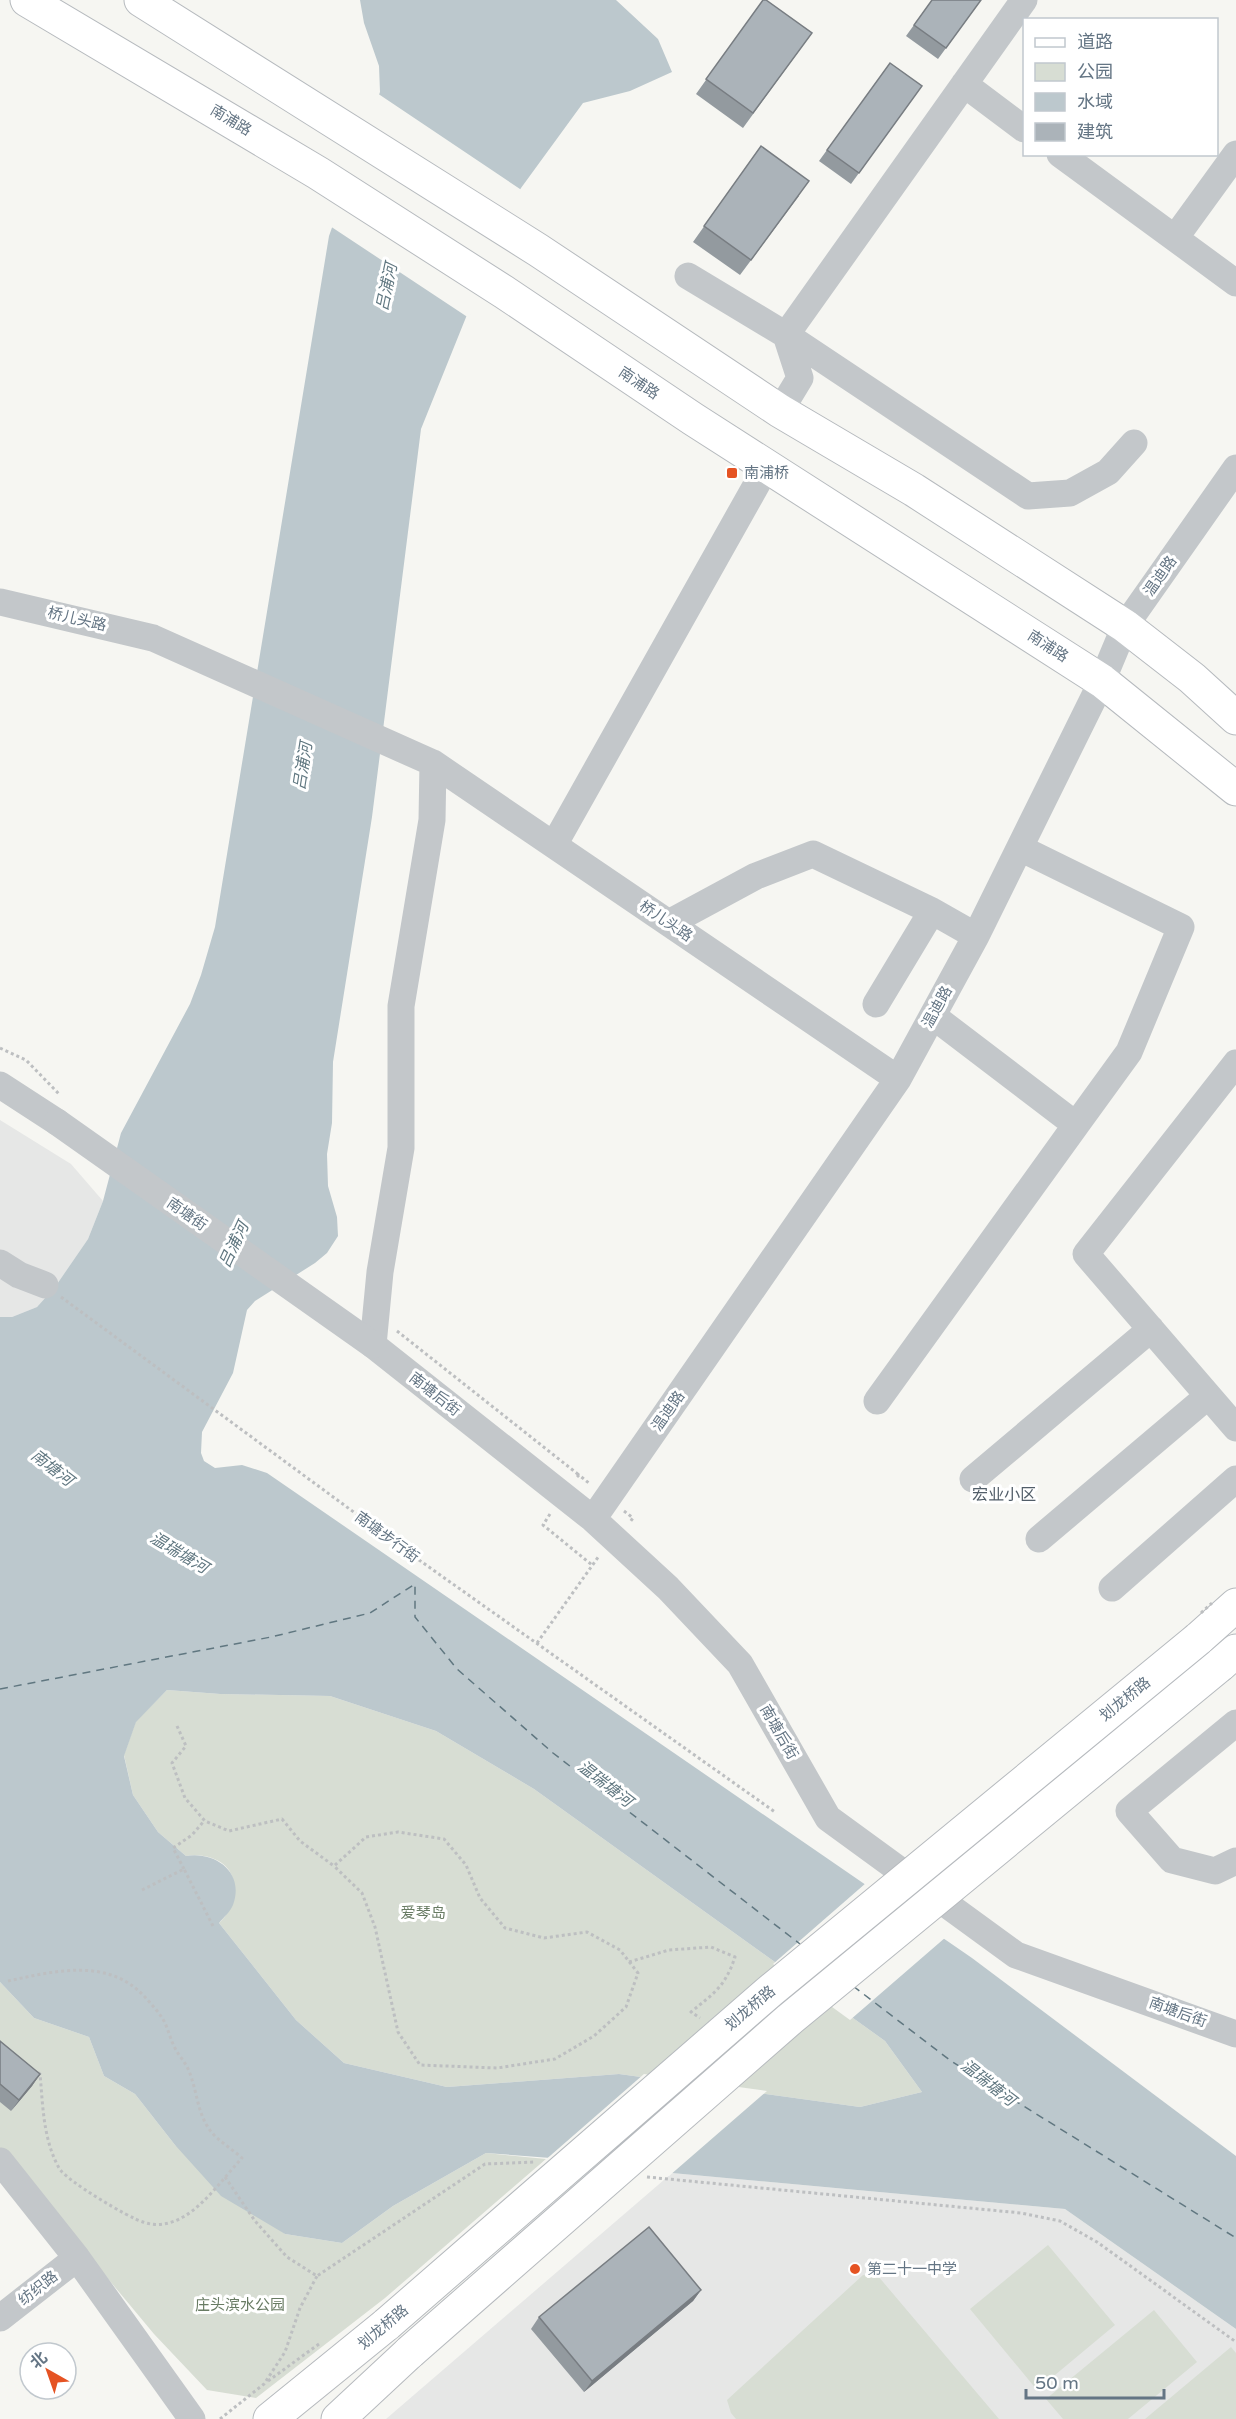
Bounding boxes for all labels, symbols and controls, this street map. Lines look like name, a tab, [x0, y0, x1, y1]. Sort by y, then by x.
legend	[1023, 18, 1218, 156]
text: 道路	[1077, 31, 1113, 53]
text: 公园	[1077, 61, 1113, 83]
text: 水域	[1077, 91, 1113, 113]
street label: 南浦路	[207, 101, 255, 139]
text: 建筑	[1077, 121, 1113, 143]
water label: 吕浦河	[372, 259, 402, 313]
street label: 南浦路	[615, 363, 663, 403]
place label: 南浦桥	[744, 464, 789, 482]
marker: 南浦桥	[725, 466, 739, 480]
street label: 温迪路	[1140, 552, 1180, 600]
street label: 桥儿头路	[46, 603, 108, 635]
street label: 南浦路	[1024, 626, 1072, 666]
water label: 吕浦河	[289, 738, 317, 791]
street label: 桥儿头路	[636, 897, 696, 945]
street label: 温迪路	[918, 983, 956, 1031]
street label: 南塘街	[163, 1194, 211, 1234]
water label: 吕浦河	[215, 1216, 254, 1271]
street label: 南塘后街	[406, 1368, 464, 1420]
street label: 温迪路	[648, 1387, 688, 1435]
water label: 南塘河	[27, 1445, 79, 1492]
district label: 宏业小区	[972, 1485, 1036, 1505]
street label: 南塘步行街	[351, 1508, 423, 1566]
water label: 温瑞塘河	[146, 1528, 214, 1580]
street label: 划龙桥路	[1096, 1673, 1154, 1725]
street label: 南塘后街	[756, 1702, 802, 1762]
water label: 温瑞塘河	[574, 1756, 639, 1813]
park label: 爱琴岛	[400, 1904, 446, 1922]
street label: 划龙桥路	[721, 1982, 779, 2034]
street label: 南塘后街	[1147, 1993, 1209, 2031]
water label: 温瑞塘河	[957, 2055, 1022, 2112]
place label: 第二十一中学	[867, 2260, 957, 2278]
marker: 第二十一中学	[848, 2262, 862, 2276]
street label: 纺织路	[15, 2267, 61, 2309]
park label: 庄头滨水公园	[195, 2296, 285, 2314]
street label: 划龙桥路	[354, 2301, 412, 2353]
north arrow	[18, 2341, 78, 2401]
text: 北	[26, 2347, 52, 2373]
scale bar	[1026, 2362, 1164, 2400]
text: 50 m	[1035, 2372, 1079, 2394]

